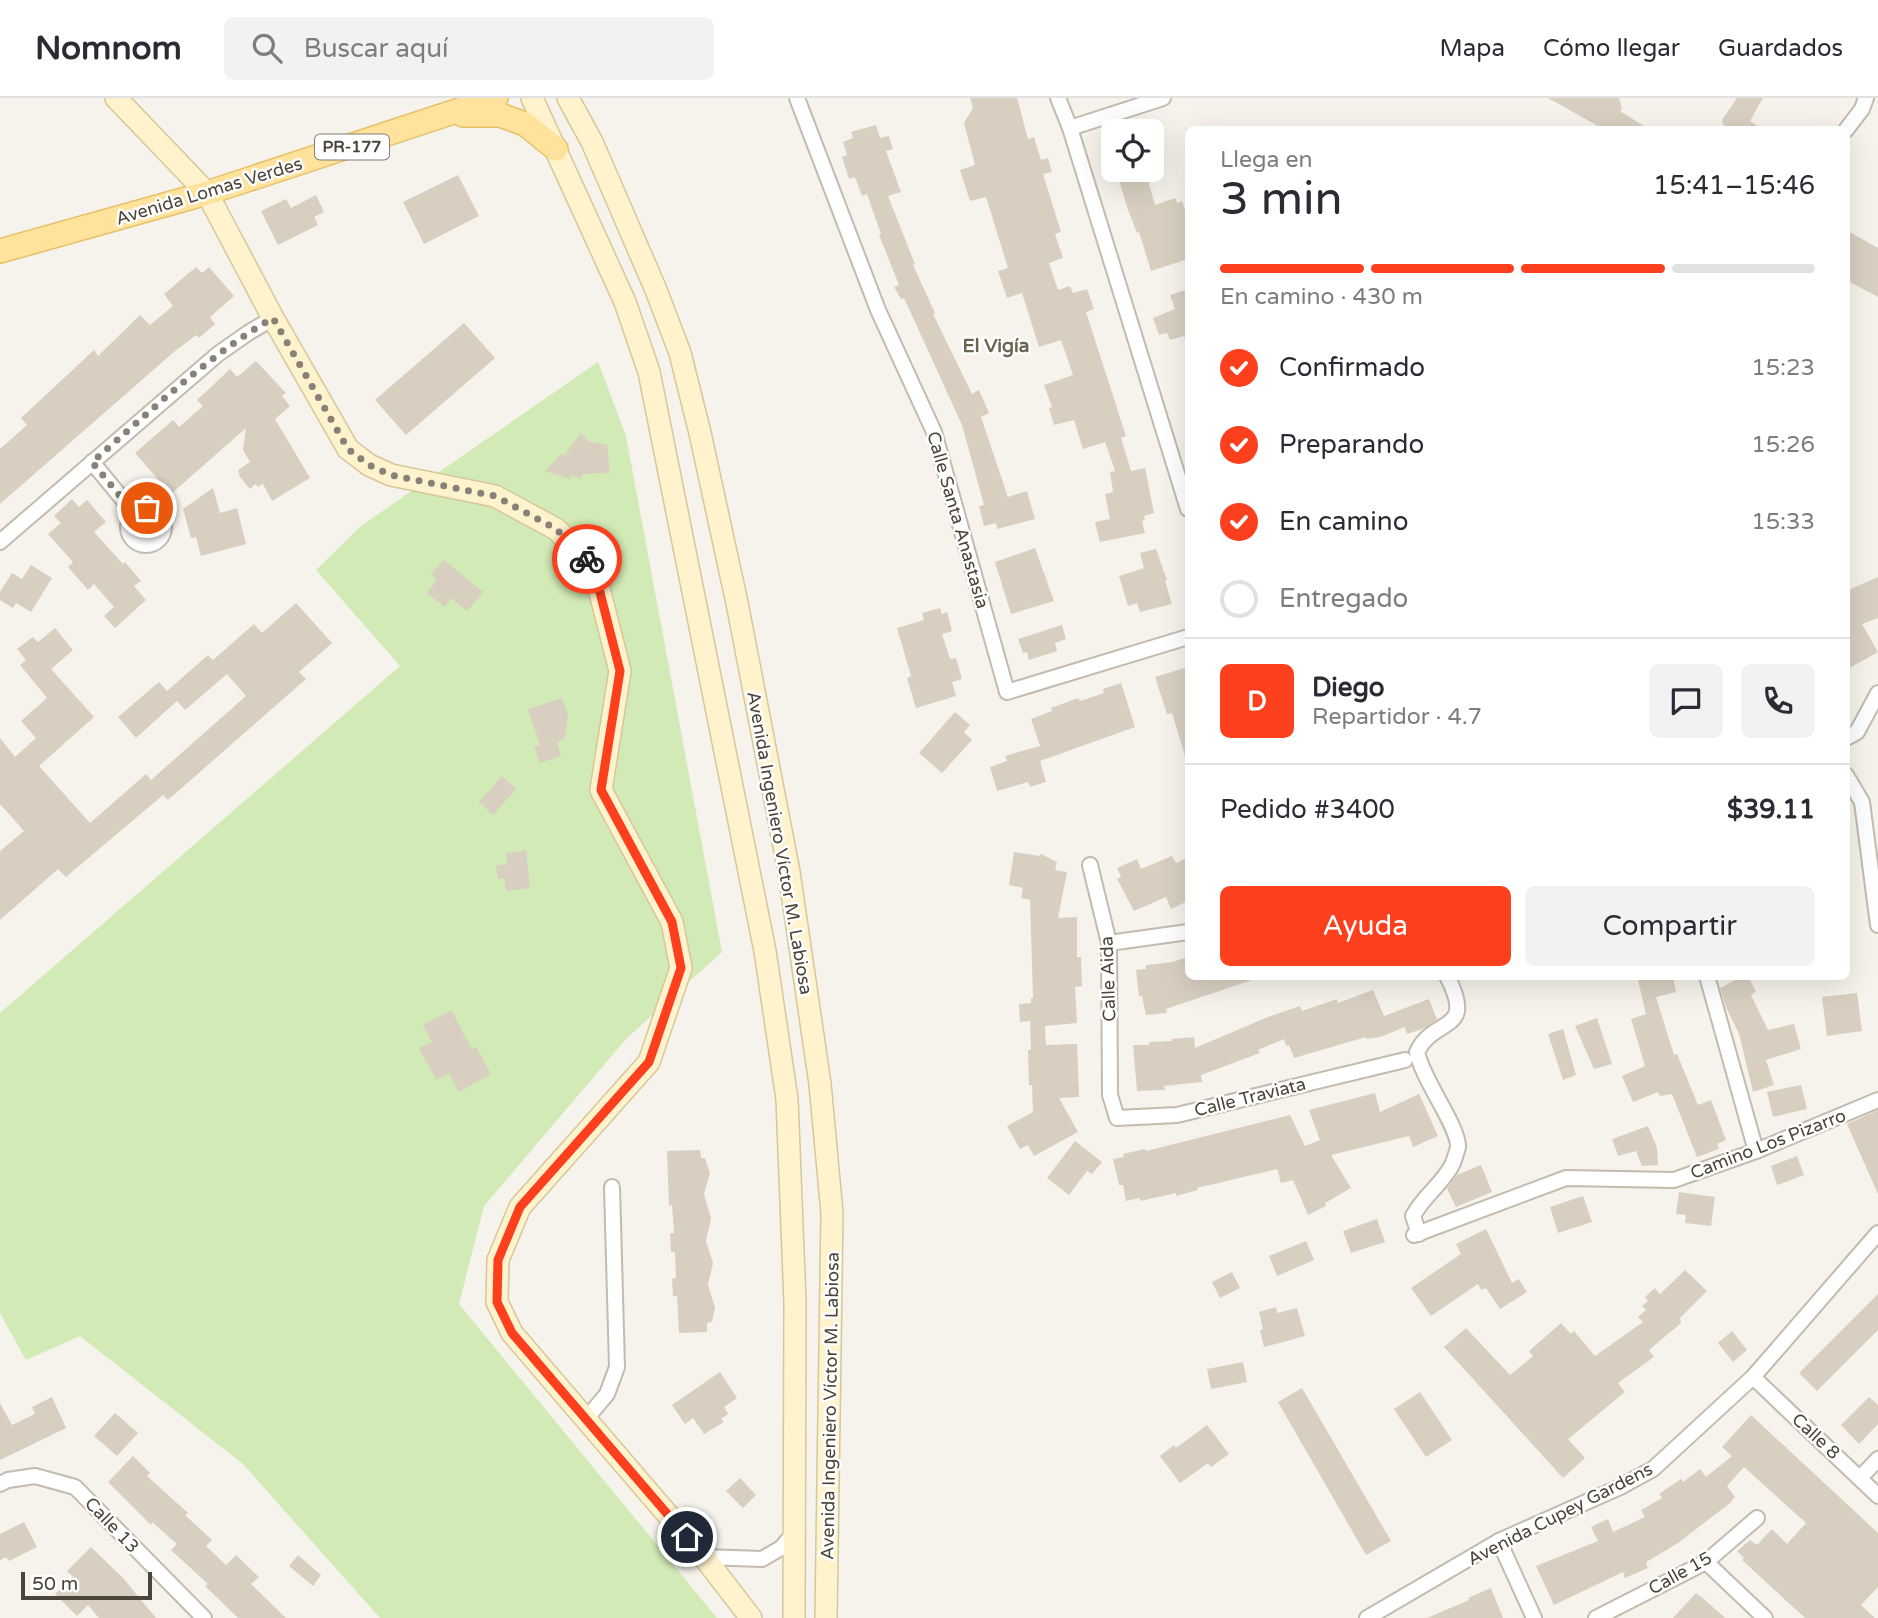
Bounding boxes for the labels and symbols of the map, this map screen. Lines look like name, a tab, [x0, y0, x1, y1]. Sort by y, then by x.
road number: PR-177	[315, 134, 389, 159]
street label: Avenida Lomas Verdes	[113, 152, 305, 230]
district label: El Vigía	[963, 335, 1029, 358]
street label: Calle Santa Anastasia	[922, 429, 994, 611]
pin	[117, 478, 177, 538]
courier	[552, 524, 622, 594]
street label: Avenida Ingeniero Víctor M. Labiosa	[742, 690, 818, 996]
street label: Calle Aida	[1096, 936, 1120, 1022]
street label: Calle Traviata	[1192, 1073, 1308, 1121]
street label: Camino Los Pizarro	[1687, 1104, 1849, 1184]
street label: Avenida Ingeniero Víctor M. Labiosa	[816, 1252, 844, 1560]
street label: Calle 8	[1787, 1408, 1845, 1464]
street label: Avenida Cupey Gardens	[1464, 1458, 1656, 1570]
street label: Calle 13	[80, 1493, 144, 1557]
pin	[657, 1507, 717, 1567]
street label: Calle 15	[1644, 1547, 1716, 1599]
scale bar	[21, 1569, 152, 1601]

